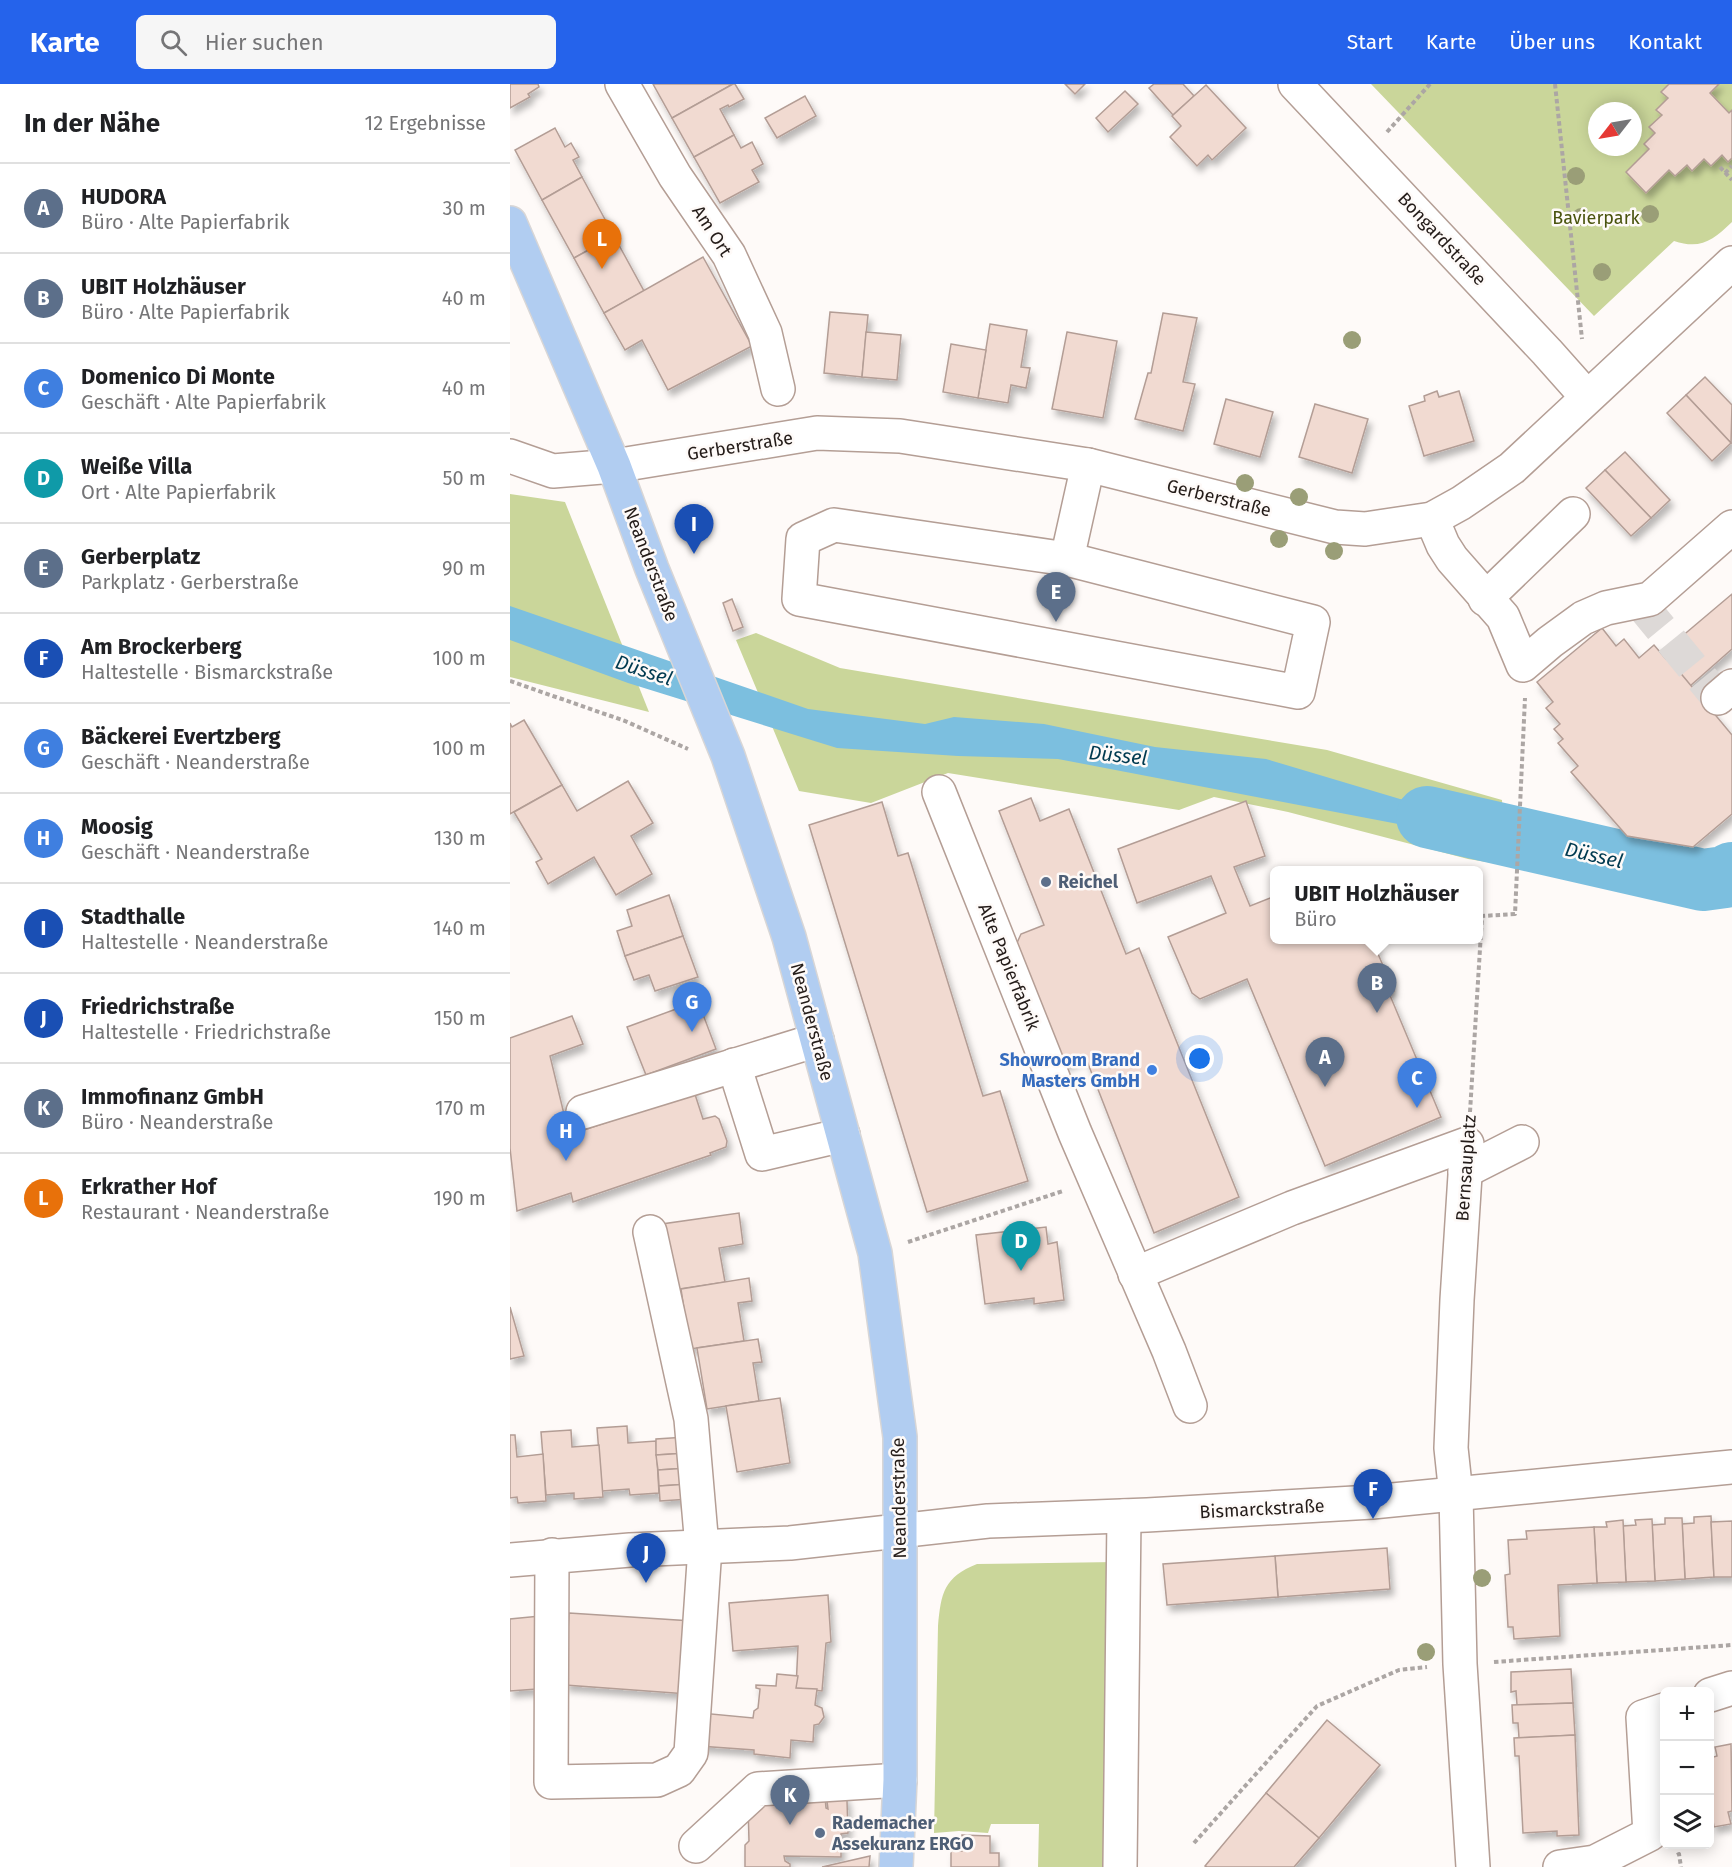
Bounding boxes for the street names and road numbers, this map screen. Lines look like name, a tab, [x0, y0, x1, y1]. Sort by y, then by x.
street label: Bongardstraße	[1393, 188, 1491, 290]
street label: Am Ort	[687, 201, 737, 261]
street label: Gerberstraße	[686, 427, 794, 465]
street label: Gerberstraße	[1165, 474, 1273, 522]
street label: Neanderstraße	[619, 504, 683, 624]
street label: Alte Papierfabrik	[973, 900, 1045, 1035]
street label: Neanderstraße	[786, 961, 838, 1083]
street label: Bernsauplatz	[1451, 1114, 1481, 1222]
street label: Neanderstraße	[887, 1437, 911, 1559]
street label: Bismarckstraße	[1199, 1495, 1325, 1523]

